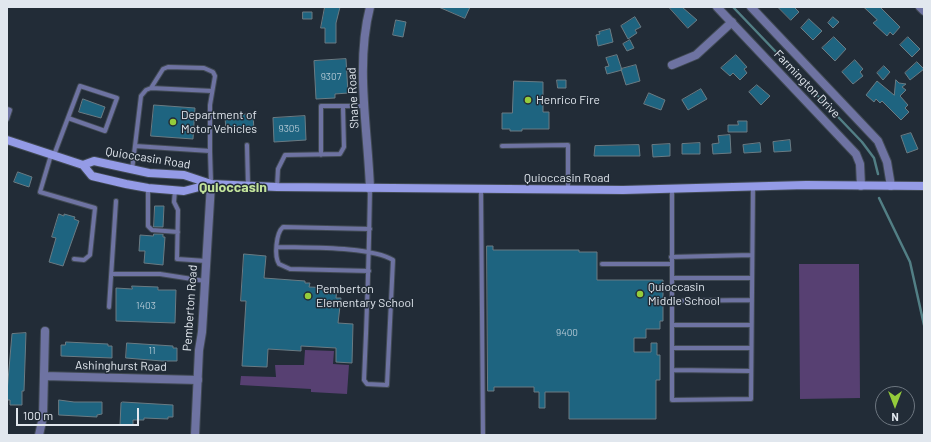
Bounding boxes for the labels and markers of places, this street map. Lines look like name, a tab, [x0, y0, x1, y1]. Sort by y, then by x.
place label: Henrico Fire	[536, 93, 600, 107]
marker: Henrico Fire	[523, 95, 533, 105]
place label: Department of Motor Vehicles	[181, 108, 257, 136]
marker: Department of Motor Vehicles	[168, 117, 178, 127]
place label: Quioccasin Middle School	[648, 280, 720, 308]
place label: Pemberton Elementary School	[316, 282, 414, 310]
marker: Quioccasin Middle School	[635, 289, 645, 299]
marker: Pemberton Elementary School	[303, 291, 313, 301]

